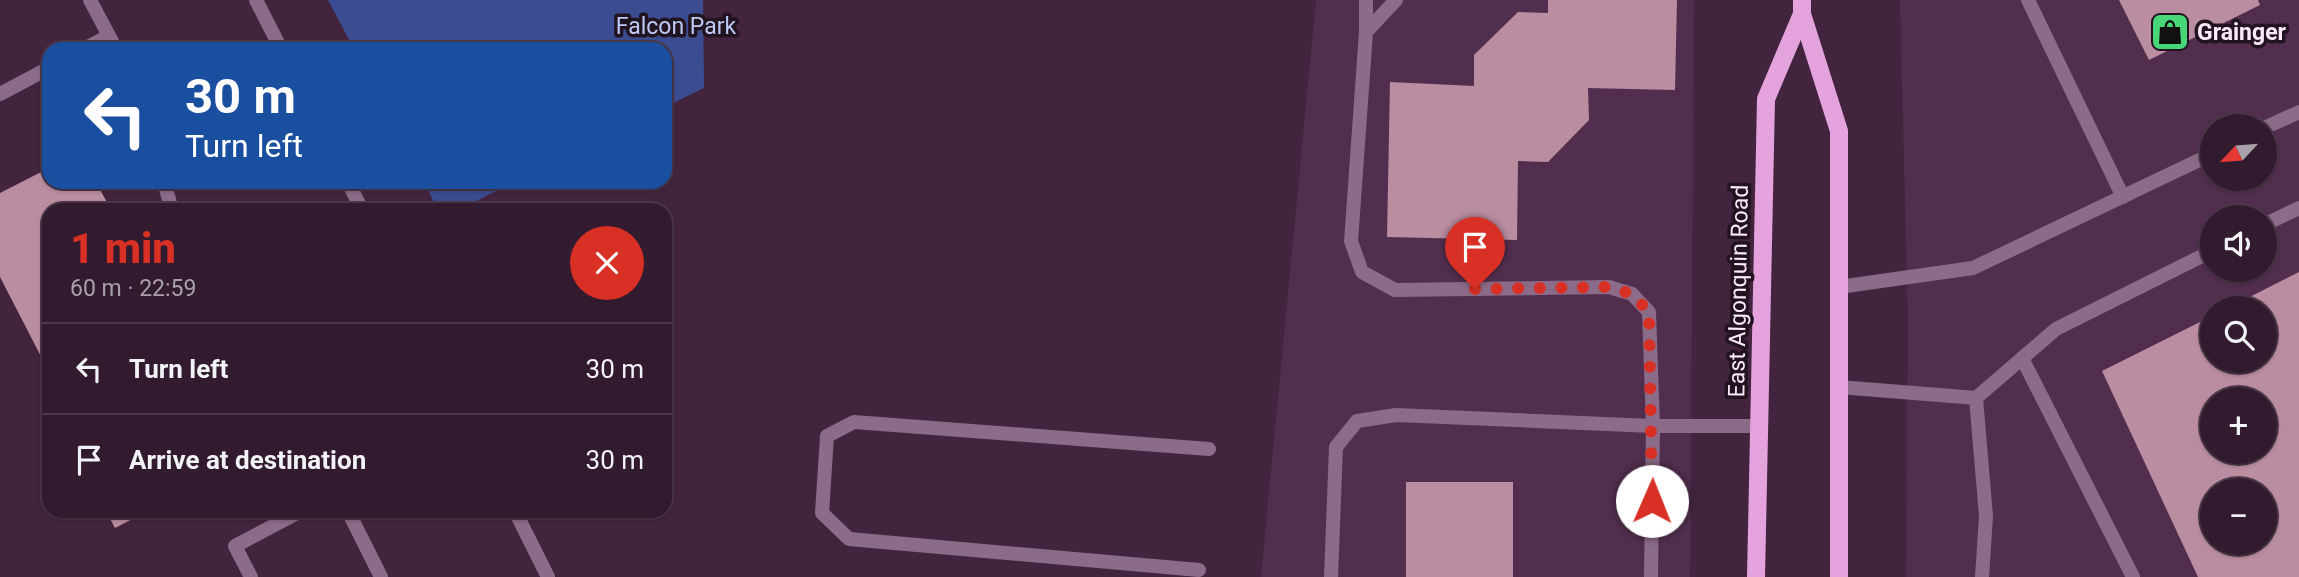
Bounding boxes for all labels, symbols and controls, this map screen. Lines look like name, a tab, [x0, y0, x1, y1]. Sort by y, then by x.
shop icon: Grainger	[2149, 11, 2191, 53]
park label: Falcon Park	[616, 13, 737, 40]
place label: Grainger	[2197, 19, 2287, 46]
text: 30 m	[185, 68, 296, 125]
icon: left	[70, 70, 161, 161]
north arrow	[2200, 114, 2277, 191]
map controls	[2200, 114, 2277, 555]
text: Turn left	[185, 127, 303, 165]
street label: East Algonquin Road	[1723, 185, 1754, 398]
button: sound	[2200, 205, 2277, 282]
pin	[1445, 217, 1505, 289]
text: 1 min	[70, 224, 176, 273]
button: close	[570, 226, 644, 300]
icon: arrive	[1456, 228, 1494, 266]
text: 60 m · 22:59	[70, 275, 196, 302]
button: search	[2200, 296, 2277, 373]
icon: left	[70, 350, 108, 388]
text: Turn left	[129, 354, 228, 384]
text: 30 m	[586, 354, 644, 384]
button: +	[2200, 387, 2277, 464]
icon: arrive	[70, 441, 108, 479]
text: Arrive at destination	[129, 445, 366, 475]
text: 30 m	[586, 445, 644, 475]
position arrow	[1615, 464, 1689, 538]
button: −	[2200, 478, 2277, 555]

